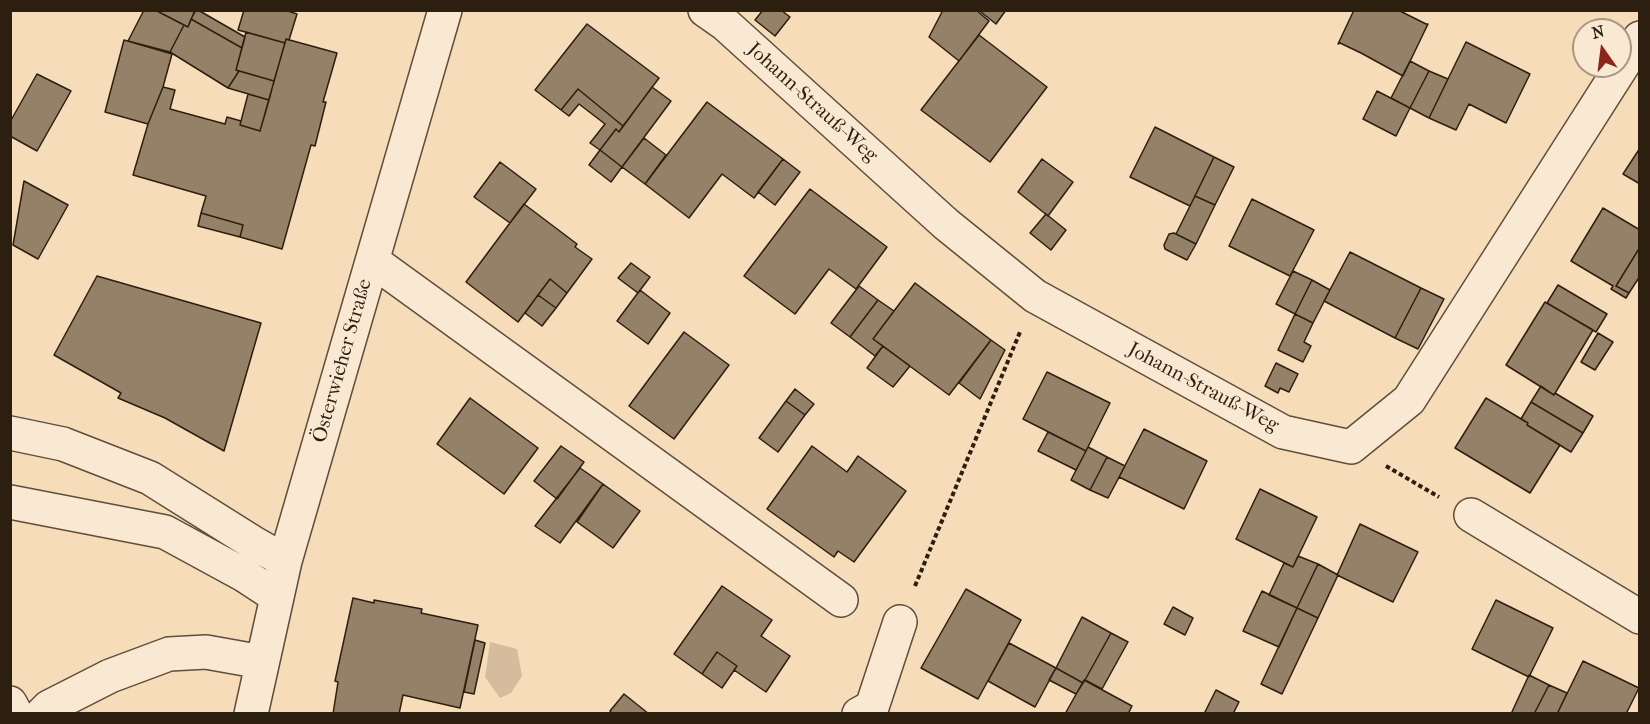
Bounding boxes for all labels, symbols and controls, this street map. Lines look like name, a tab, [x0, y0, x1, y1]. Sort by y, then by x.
north arrow	[1572, 18, 1632, 78]
text: N	[1590, 21, 1606, 43]
street label: Johann-Strauß-Weg	[742, 38, 882, 168]
street label: Österwieher Straße	[308, 276, 378, 446]
street label: Johann-Strauß-Weg	[1123, 338, 1283, 438]

